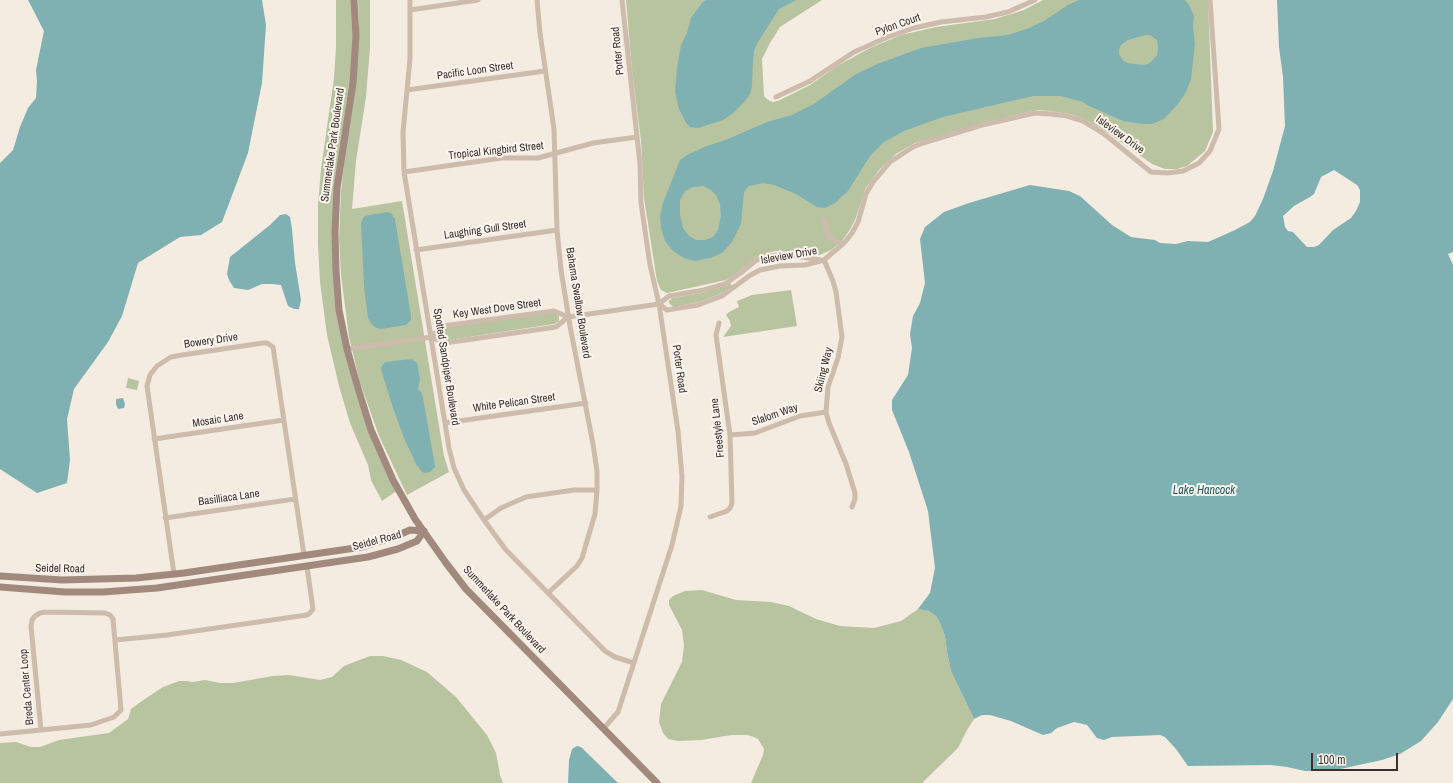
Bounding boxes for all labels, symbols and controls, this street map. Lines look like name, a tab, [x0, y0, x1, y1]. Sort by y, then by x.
street label: Pylon Court	[874, 11, 922, 39]
street label: Porter Road	[609, 26, 627, 76]
street label: Pacific Loon Street	[436, 59, 514, 83]
street label: Summerlake Park Boulevard	[318, 87, 348, 203]
street label: Isleview Drive	[1093, 113, 1147, 157]
street label: Tropical Kingbird Street	[448, 139, 544, 163]
street label: Laughing Gull Street	[443, 218, 527, 242]
street label: Isleview Drive	[760, 245, 818, 267]
street label: Bahama Swallow Boulevard	[563, 247, 593, 359]
street label: Key West Dove Street	[452, 296, 542, 322]
street label: Spotted Sandpiper Boulevard	[430, 308, 462, 426]
street label: Bowery Drive	[183, 331, 239, 351]
street label: Porter Road	[669, 344, 689, 394]
street label: Skiing Way	[812, 346, 836, 394]
street label: White Pelican Street	[472, 391, 556, 415]
street label: Freestyle Lane	[708, 398, 728, 458]
street label: Slalom Way	[750, 401, 800, 429]
street label: Mosaic Lane	[191, 409, 245, 431]
water label: Lake Hancock	[1173, 484, 1235, 498]
street label: Basilliaca Lane	[198, 487, 260, 509]
street label: Seidel Road	[351, 528, 403, 554]
street label: Seidel Road	[35, 562, 85, 576]
street label: Summerlake Park Boulevard	[460, 564, 548, 656]
street label: Breda Center Loop	[17, 648, 37, 726]
scale bar	[1313, 745, 1400, 771]
text: 100 m	[1318, 752, 1345, 768]

